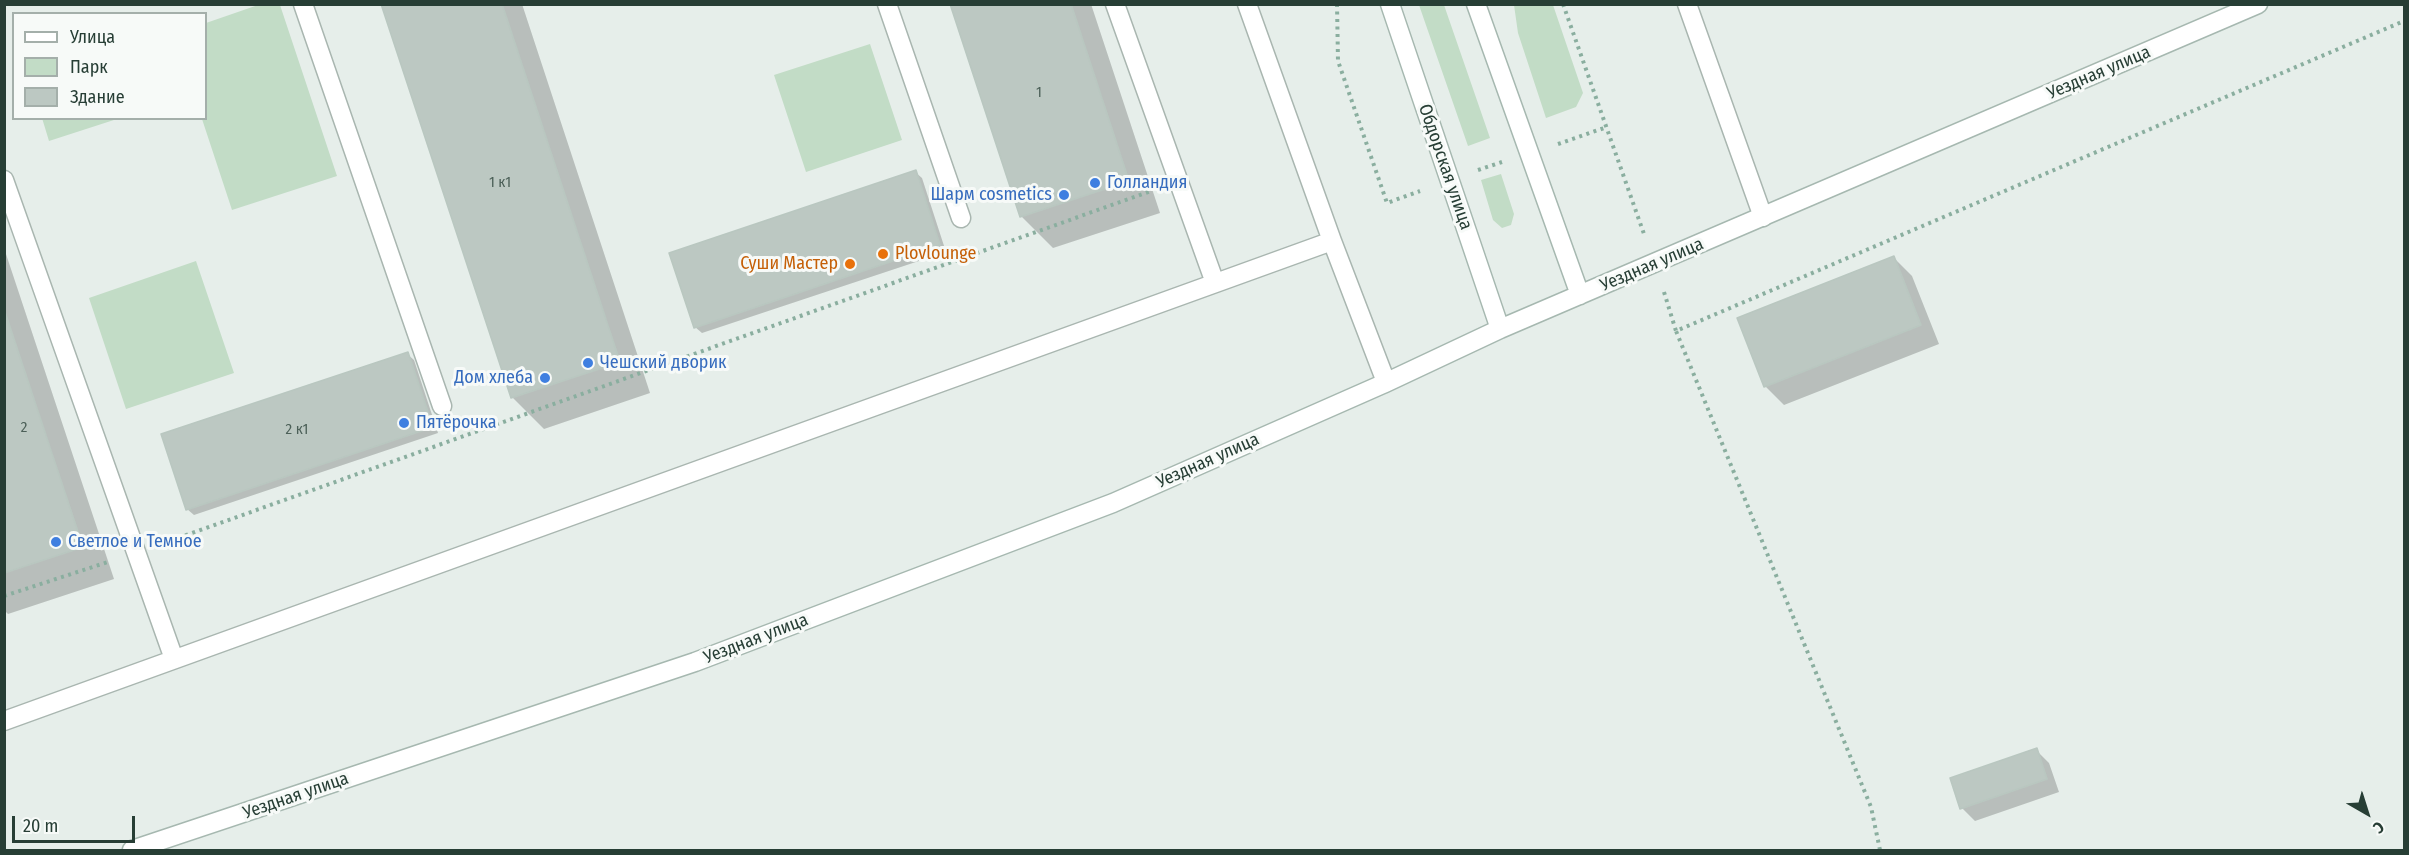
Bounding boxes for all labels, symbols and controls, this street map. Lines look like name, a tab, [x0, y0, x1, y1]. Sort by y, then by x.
legend	[12, 12, 207, 120]
text: Улица	[70, 26, 115, 48]
street label: Уездная улица	[2044, 42, 2154, 104]
text: Парк	[70, 56, 108, 78]
house number: 1	[1036, 84, 1042, 102]
text: Здание	[70, 86, 125, 108]
street label: Обдорская улица	[1413, 101, 1477, 233]
place label: Голландия	[1107, 172, 1187, 194]
house number: 1 к1	[489, 174, 511, 192]
marker: Голландия	[1088, 176, 1102, 190]
place label: Шарм cosmetics	[931, 184, 1052, 206]
marker: Шарм cosmetics	[1057, 188, 1071, 202]
street label: Уездная улица	[1597, 234, 1707, 296]
place label: Plovlounge	[895, 243, 976, 265]
marker: Plovlounge	[876, 247, 890, 261]
place label: Суши Мастер	[740, 253, 838, 275]
marker: Суши Мастер	[843, 257, 857, 271]
place label: Чешский дворик	[600, 352, 727, 374]
marker: Чешский дворик	[581, 356, 595, 370]
place label: Дом хлеба	[454, 367, 533, 389]
marker: Дом хлеба	[538, 371, 552, 385]
place label: Пятёрочка	[416, 412, 496, 434]
marker: Пятёрочка	[397, 416, 411, 430]
house number: 2	[21, 419, 27, 437]
house number: 2 к1	[286, 421, 308, 439]
street label: Уездная улица	[1153, 429, 1263, 493]
place label: Светлое и Темное	[68, 531, 202, 553]
marker: Светлое и Темное	[49, 535, 63, 549]
street label: Уездная улица	[701, 609, 811, 669]
street label: Уездная улица	[240, 768, 352, 824]
north arrow	[2337, 783, 2397, 843]
scale bar	[15, 804, 138, 842]
text: 20 m	[23, 815, 58, 837]
text: С	[2369, 817, 2388, 837]

